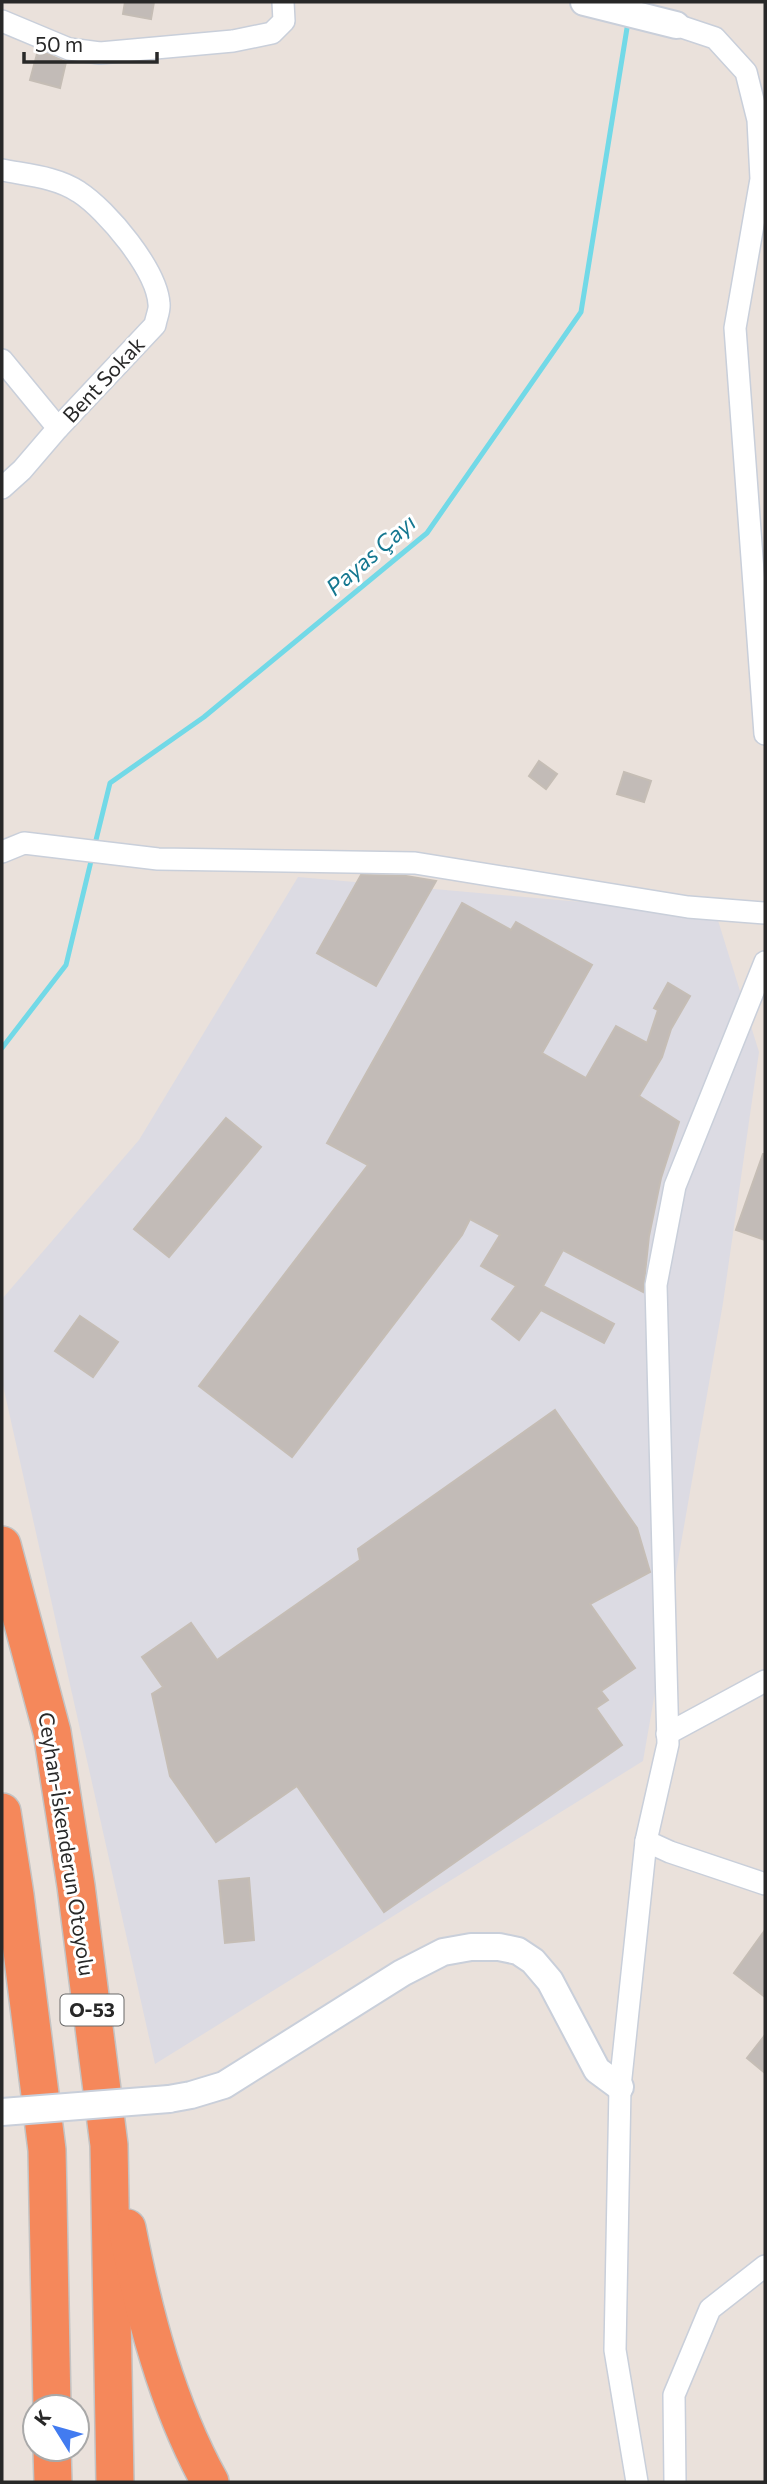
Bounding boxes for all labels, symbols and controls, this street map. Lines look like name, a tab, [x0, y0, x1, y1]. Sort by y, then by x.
scale bar	[24, 21, 158, 65]
text: 50 m	[35, 31, 83, 56]
street label: Bent Sokak	[57, 331, 149, 427]
water label: Payas Çayı	[320, 508, 421, 601]
street label: Ceyhan-İskenderun Otoyolu	[34, 1710, 101, 1977]
road number: O-53	[60, 1994, 124, 2026]
north arrow	[21, 2393, 91, 2463]
text: K	[29, 2405, 55, 2430]

